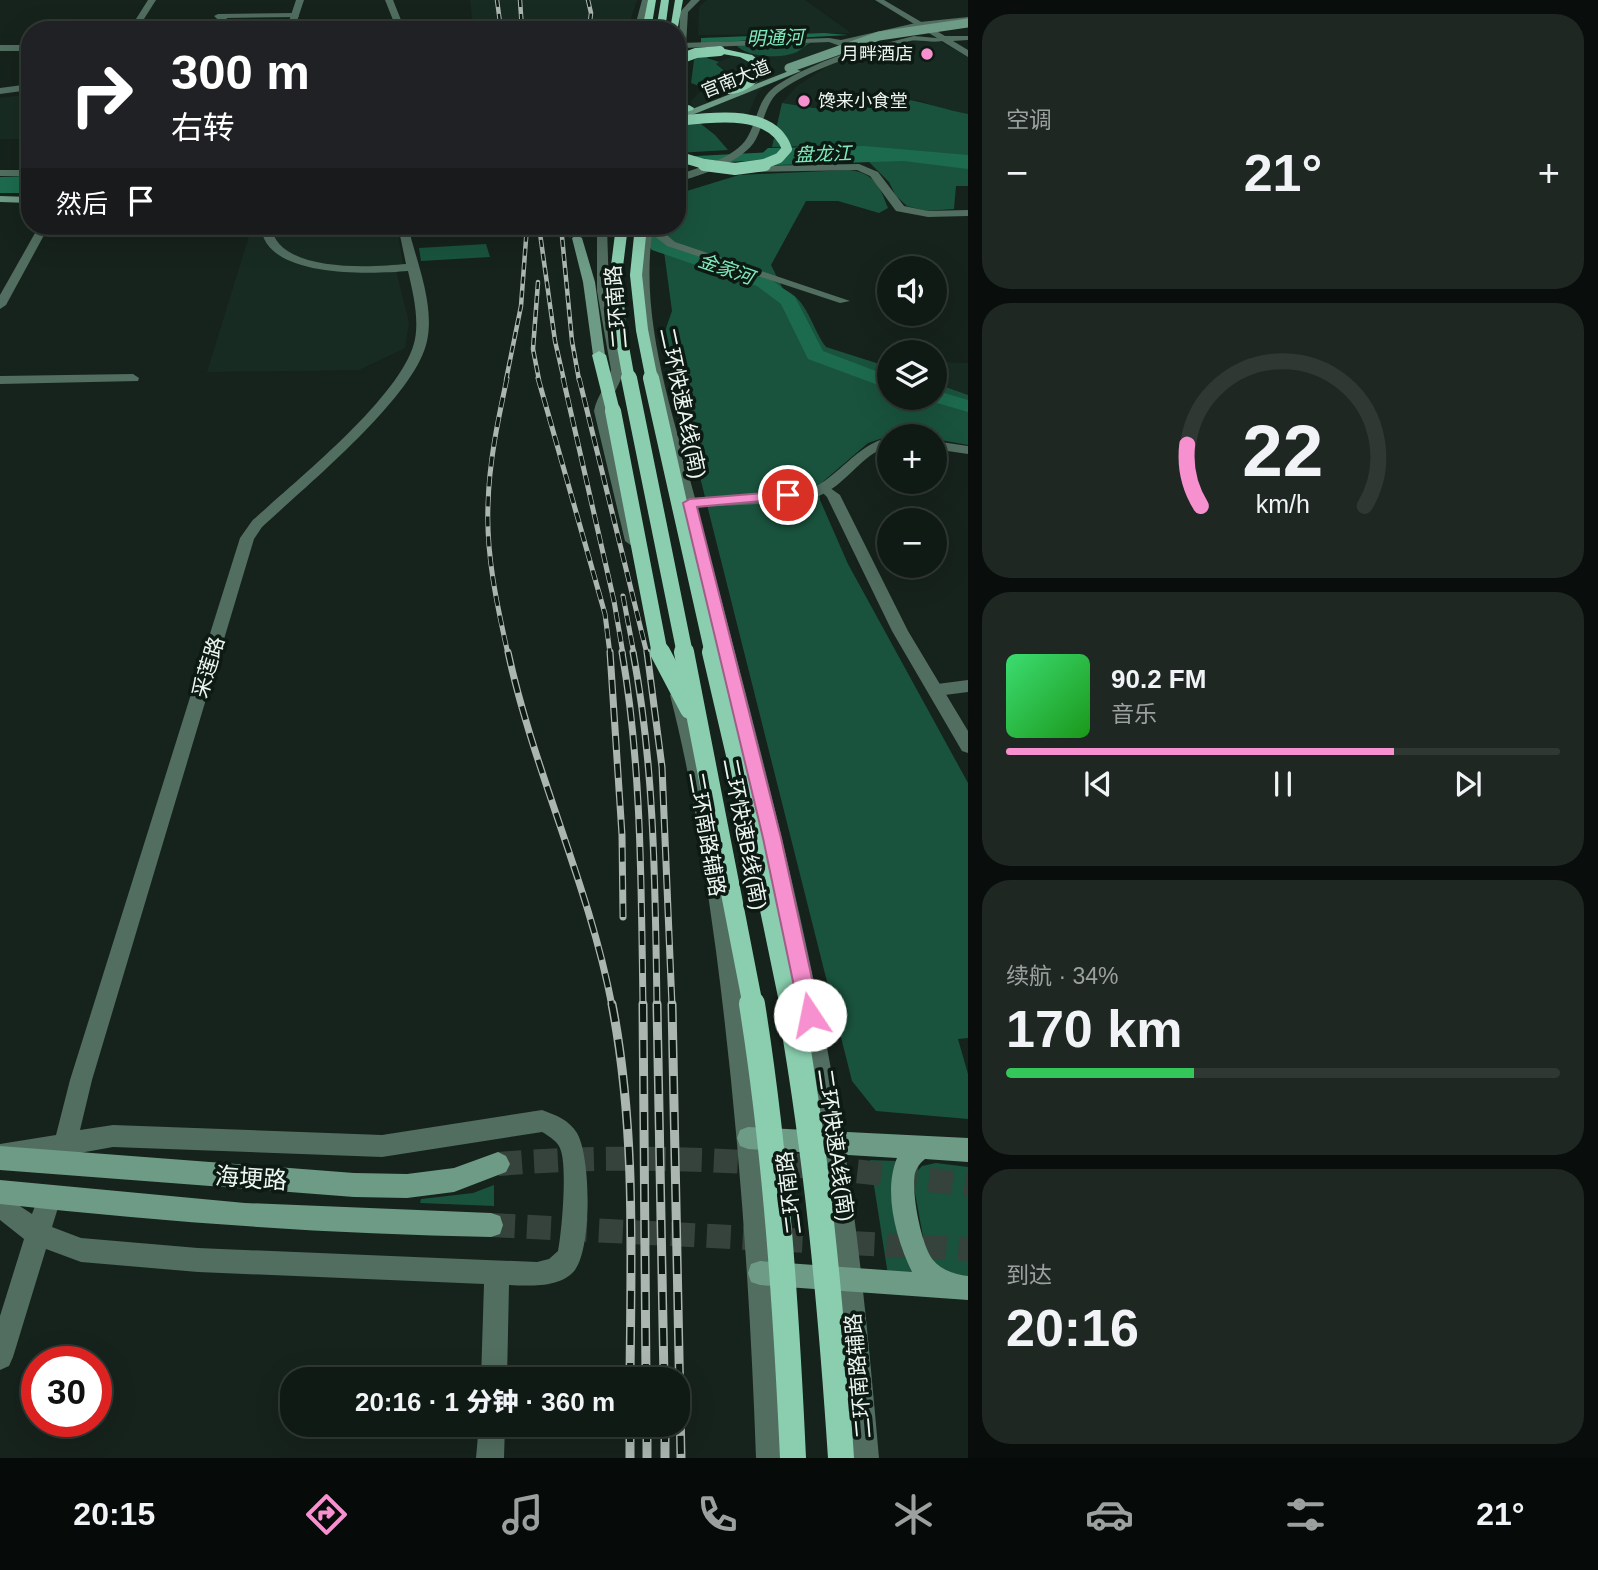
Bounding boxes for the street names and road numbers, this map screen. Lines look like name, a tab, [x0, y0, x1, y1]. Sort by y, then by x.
street label: 官南大道	[699, 56, 773, 102]
street label: 二环南路	[601, 264, 631, 350]
street label: 二环快速A线(南)	[656, 325, 710, 481]
street label: 采莲路	[188, 634, 228, 700]
street label: 二环快速B线(南)	[719, 756, 771, 912]
street label: 二环南路辅路	[685, 770, 729, 898]
street label: 二环快速A线(南)	[814, 1067, 858, 1223]
street label: 二环南路	[772, 1150, 806, 1236]
street label: 海埂路	[214, 1162, 288, 1194]
street label: 二环南路辅路	[841, 1312, 875, 1440]

